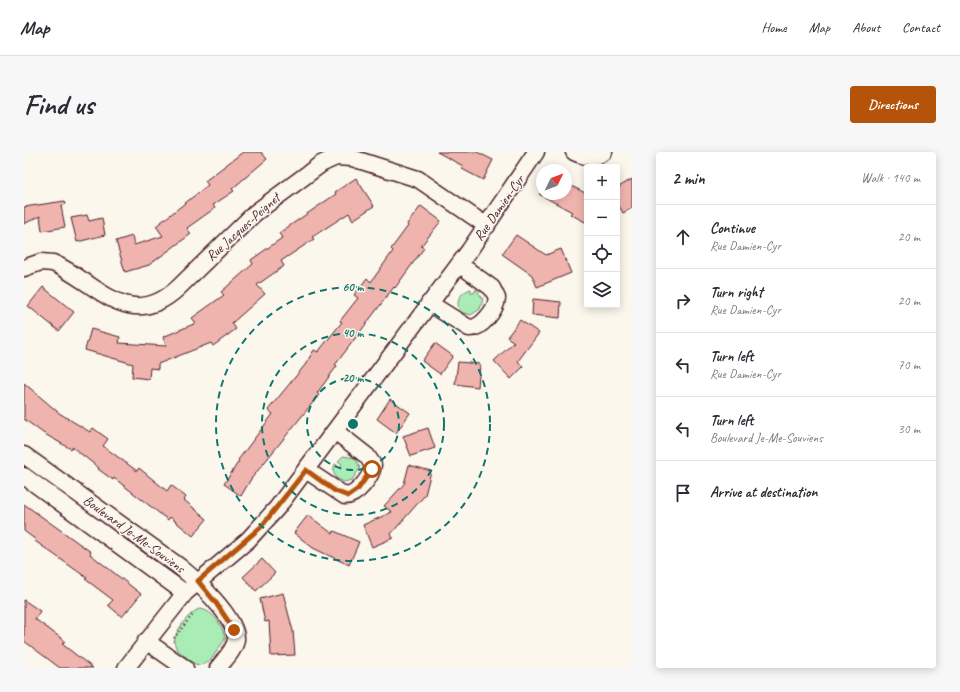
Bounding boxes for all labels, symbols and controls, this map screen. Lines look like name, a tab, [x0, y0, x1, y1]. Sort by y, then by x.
text: Map	[20, 16, 50, 40]
text: Home	[761, 19, 787, 36]
text: Map	[809, 19, 830, 36]
text: About	[852, 19, 880, 36]
text: Contact	[902, 19, 940, 36]
button: Directions	[850, 86, 936, 123]
text: Find us	[24, 87, 94, 122]
north arrow	[536, 164, 572, 200]
map controls	[584, 164, 620, 308]
button: +	[584, 164, 620, 200]
text: 2 min	[672, 168, 705, 189]
text: Walk · 140 m	[861, 170, 920, 186]
street label: Rue Damien-Cyr	[470, 171, 528, 244]
street label: Rue Jacques-Peignet	[203, 188, 285, 265]
button: −	[584, 200, 620, 236]
text: Continue	[710, 219, 755, 238]
icon: ahead	[672, 226, 694, 248]
text: 20 m	[898, 229, 920, 245]
button: locate	[584, 236, 620, 272]
text: Rue Damien-Cyr	[710, 238, 781, 254]
button: layers	[584, 272, 620, 308]
text: 60 m	[343, 279, 365, 295]
text: Turn right	[710, 283, 763, 302]
icon: right	[672, 290, 694, 312]
text: 20 m	[898, 293, 920, 309]
text: Rue Damien-Cyr	[710, 302, 781, 318]
text: 40 m	[343, 325, 364, 341]
text: Turn left	[710, 347, 753, 366]
icon: left	[672, 354, 694, 376]
text: 70 m	[898, 357, 920, 373]
text: Rue Damien-Cyr	[710, 366, 781, 382]
text: 20 m	[343, 370, 364, 386]
text: Turn left	[710, 411, 753, 430]
centre of rings	[346, 417, 360, 431]
icon: left	[672, 418, 694, 440]
text: 30 m	[898, 421, 920, 437]
text: Boulevard Je-Me-Souviens	[710, 430, 823, 446]
route start	[363, 460, 381, 478]
icon: arrive	[672, 482, 694, 504]
text: Arrive at destination	[710, 483, 817, 502]
street label: Boulevard Je-Me-Souviens	[80, 491, 189, 577]
route end	[225, 621, 243, 639]

